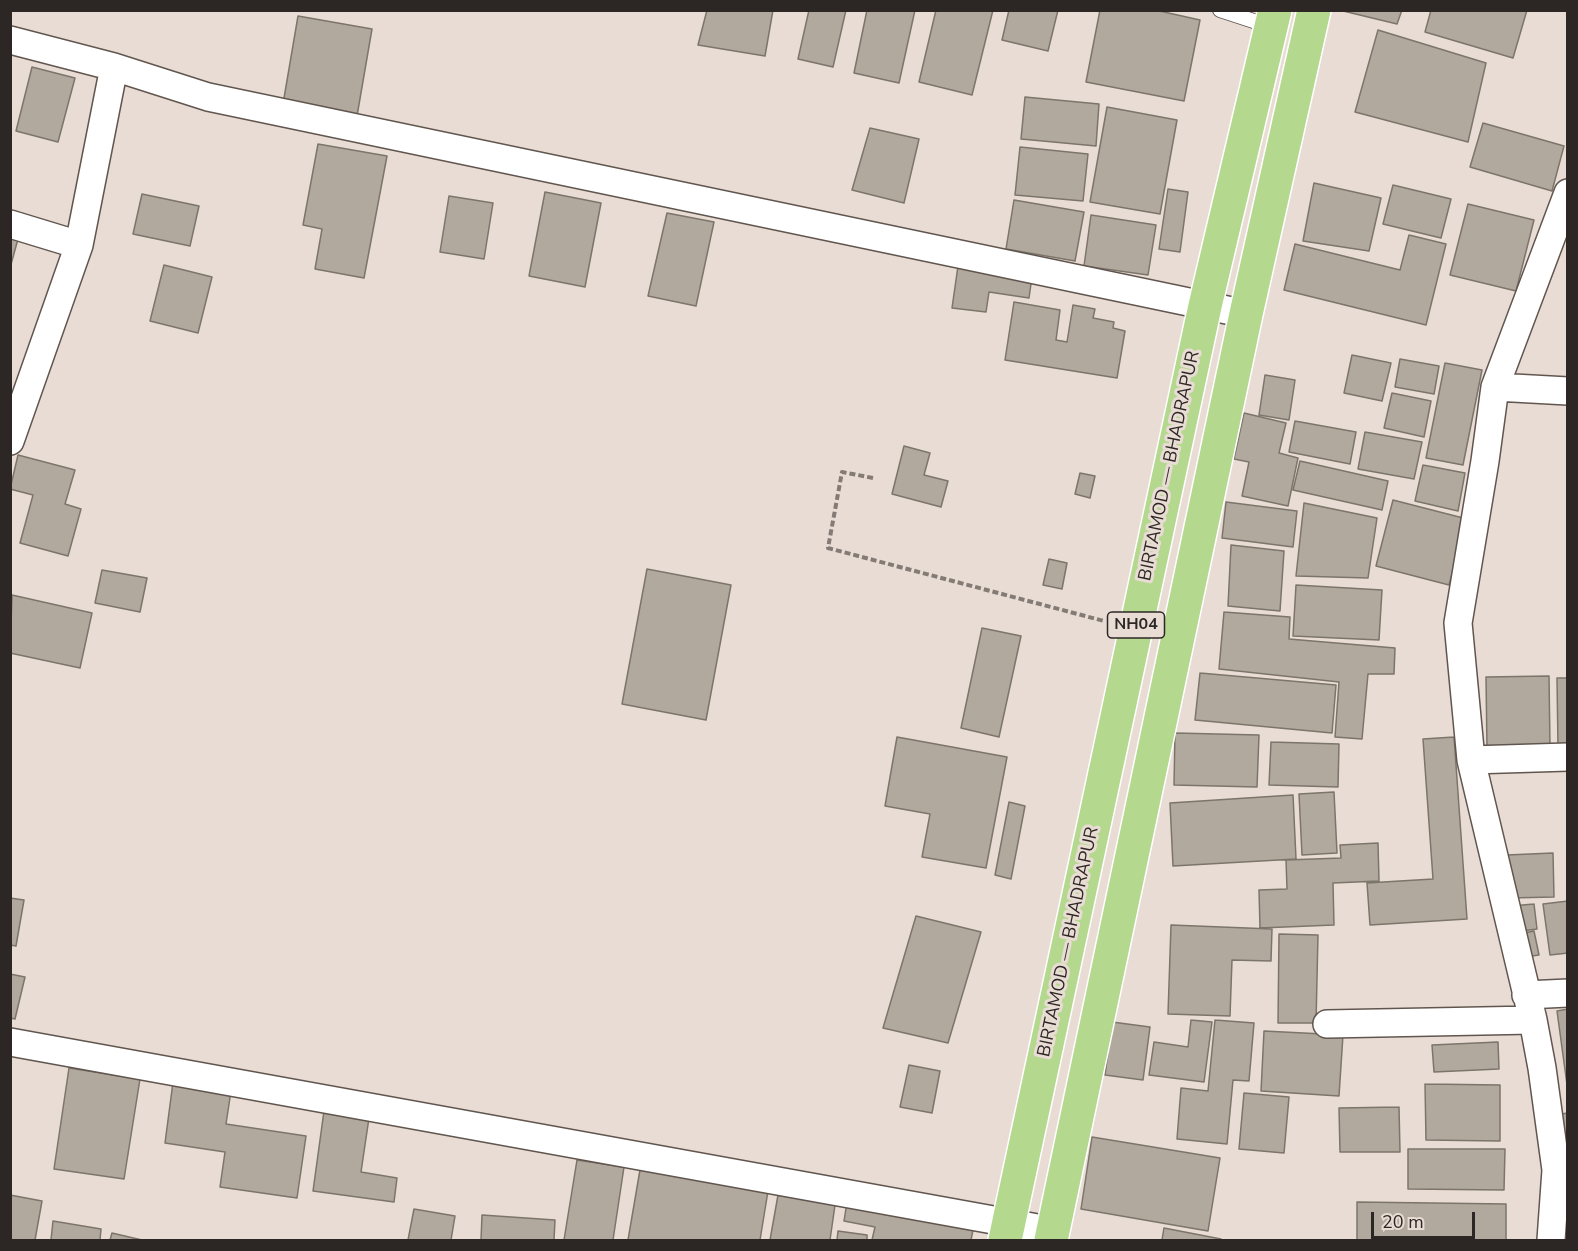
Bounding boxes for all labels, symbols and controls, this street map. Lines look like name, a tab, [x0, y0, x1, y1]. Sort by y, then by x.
street label: BIRTAMOD — BHADRAPUR	[1135, 349, 1205, 583]
road number: NH04	[1108, 612, 1164, 638]
street label: BIRTAMOD — BHADRAPUR	[1034, 825, 1104, 1059]
scale bar	[1374, 1200, 1478, 1238]
text: 20 m	[1382, 1210, 1424, 1234]

